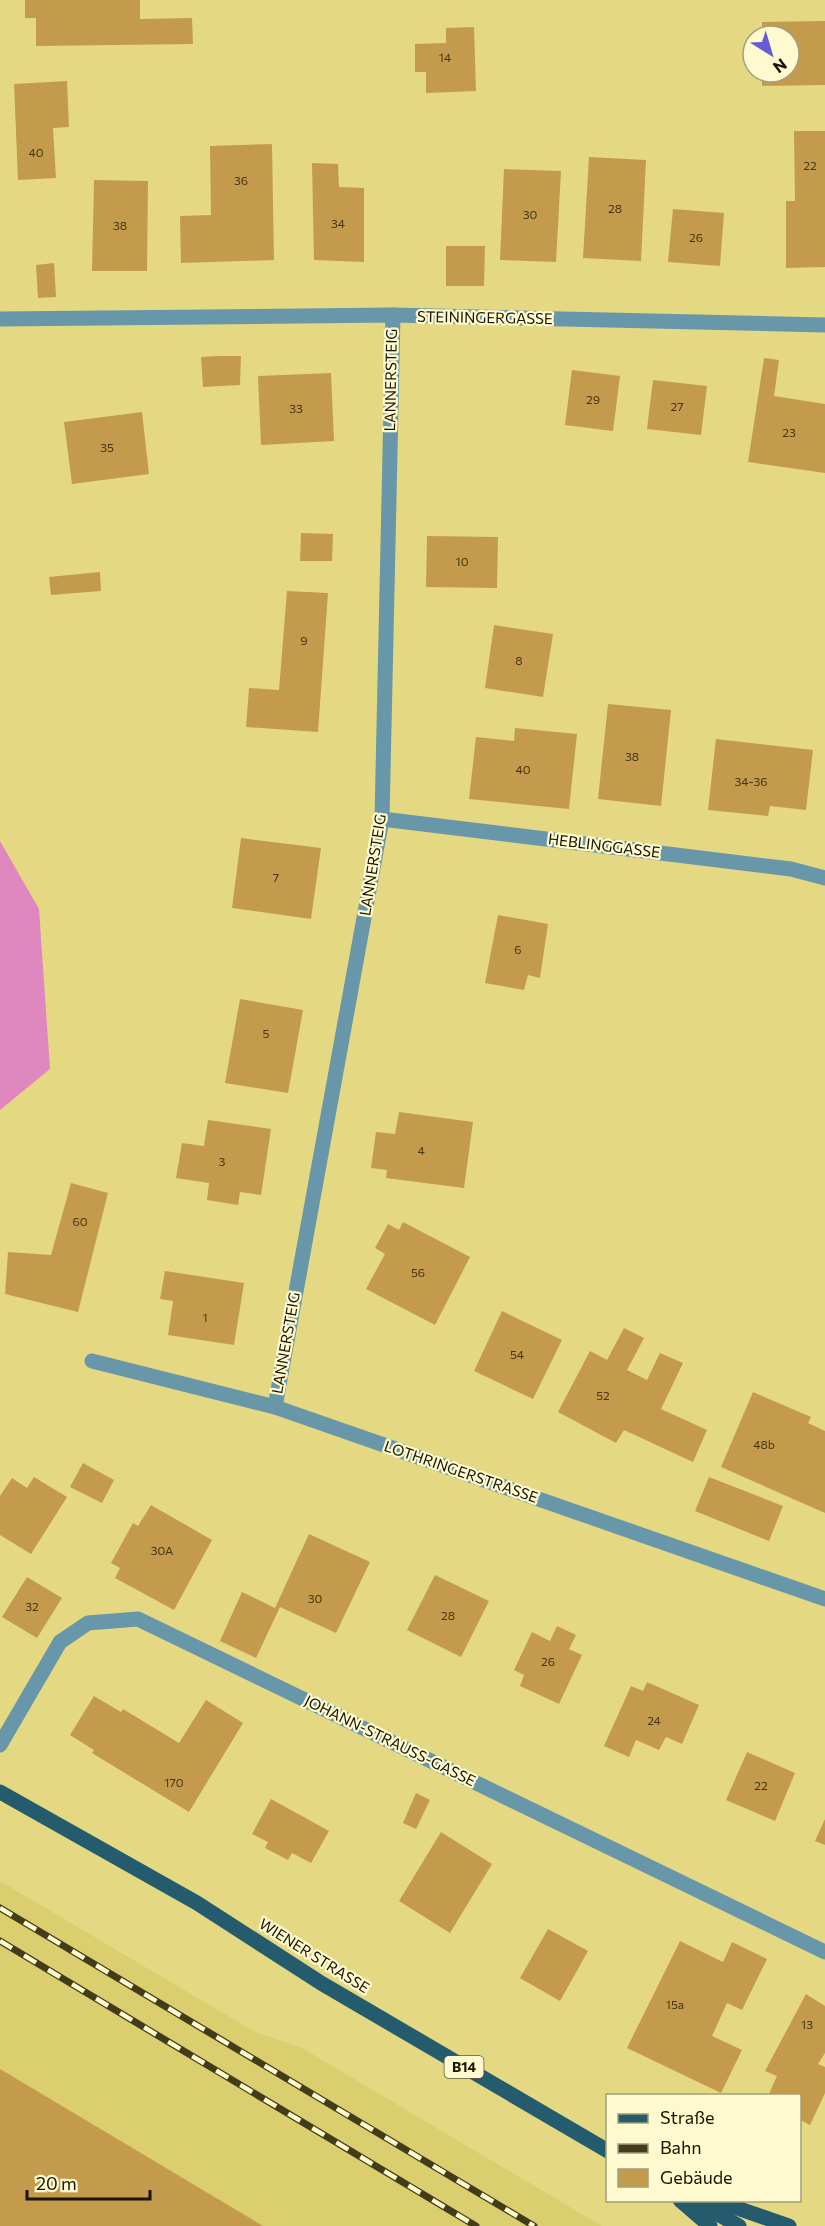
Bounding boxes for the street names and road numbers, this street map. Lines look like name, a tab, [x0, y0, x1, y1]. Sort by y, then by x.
street label: STEININGERGASSE	[417, 307, 553, 327]
street label: LANNERSTEIG	[380, 328, 400, 432]
street label: LANNERSTEIG	[355, 813, 389, 917]
street label: HEBLINGGASSE	[547, 829, 661, 861]
street label: LANNERSTEIG	[267, 1291, 303, 1395]
street label: LOTHRINGERSTRASSE	[382, 1436, 541, 1506]
street label: JOHANN-STRAUSS-GASSE	[302, 1691, 479, 1789]
street label: WIENER STRASSE	[256, 1914, 373, 1996]
road number: B14	[444, 2056, 484, 2078]

